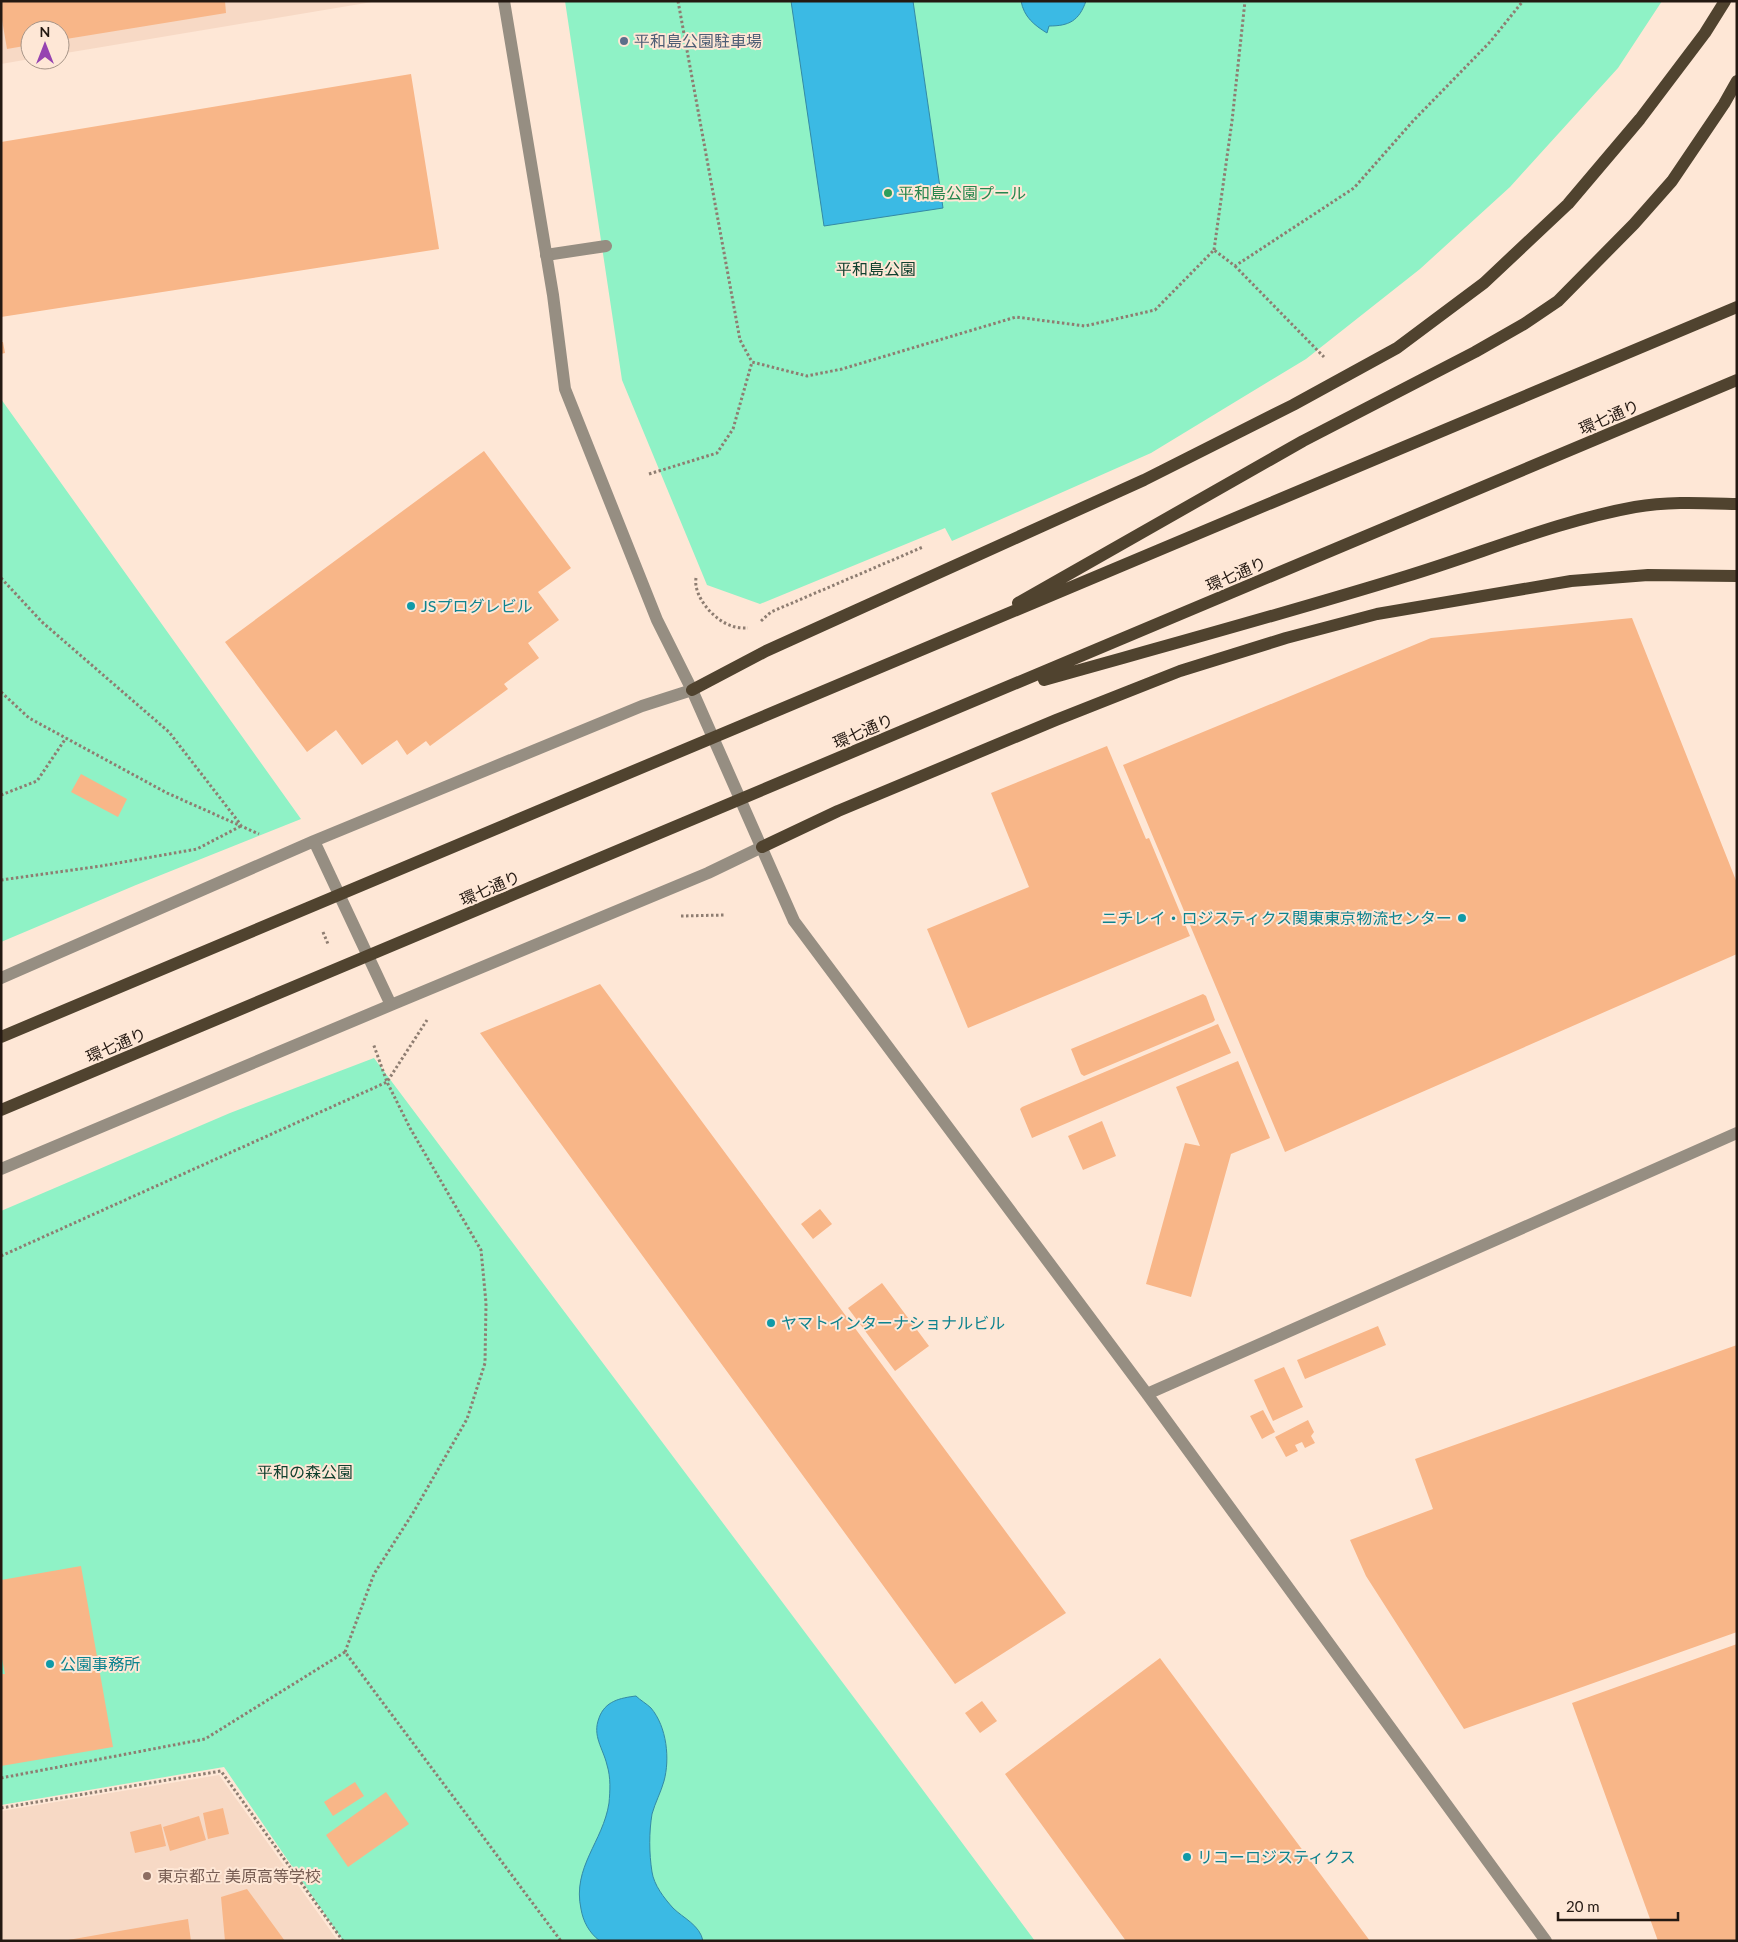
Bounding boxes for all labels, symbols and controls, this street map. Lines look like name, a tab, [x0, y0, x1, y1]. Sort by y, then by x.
north arrow	[20, 20, 70, 70]
text: N	[40, 23, 50, 40]
place label: 平和島公園駐車場	[634, 31, 762, 50]
marker: 平和島公園駐車場	[618, 35, 630, 47]
place label: 平和島公園プール	[898, 183, 1026, 202]
marker: 平和島公園プール	[882, 187, 894, 199]
park label: 平和島公園	[836, 259, 916, 278]
street label: 環七通り	[1576, 395, 1642, 438]
street label: 環七通り	[1203, 552, 1269, 595]
place label: JSプログレビル	[421, 596, 532, 615]
marker: JSプログレビル	[405, 600, 417, 612]
street label: 環七通り	[830, 709, 896, 752]
street label: 環七通り	[457, 866, 523, 909]
place label: ニチレイ・ロジスティクス関東東京物流センター	[1101, 908, 1452, 927]
marker: ニチレイ・ロジスティクス関東東京物流センター	[1456, 912, 1468, 924]
street label: 環七通り	[83, 1023, 149, 1066]
place label: ヤマトインターナショナルビル	[781, 1313, 1005, 1332]
marker: ヤマトインターナショナルビル	[765, 1317, 777, 1329]
park label: 平和の森公園	[257, 1462, 353, 1481]
place label: 公園事務所	[60, 1654, 140, 1673]
marker: 公園事務所	[44, 1658, 56, 1670]
place label: リコーロジスティクス	[1197, 1847, 1356, 1866]
marker: リコーロジスティクス	[1181, 1851, 1193, 1863]
place label: 東京都立 美原高等学校	[157, 1866, 321, 1885]
marker: 東京都立 美原高等学校	[141, 1870, 153, 1882]
scale bar	[1558, 1890, 1678, 1922]
text: 20 m	[1566, 1897, 1600, 1915]

